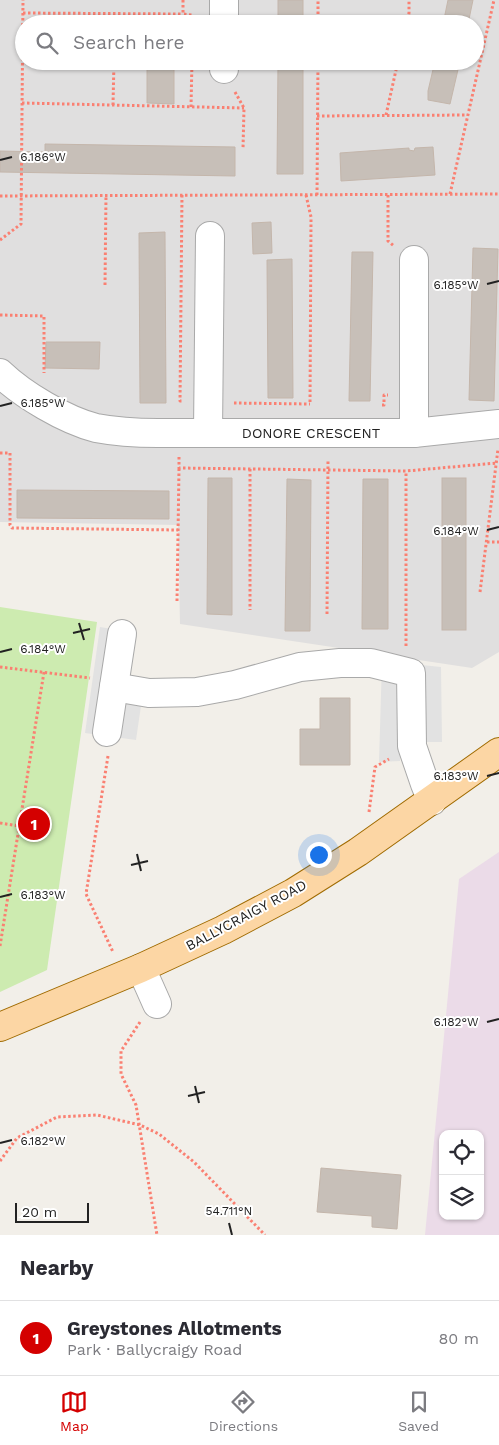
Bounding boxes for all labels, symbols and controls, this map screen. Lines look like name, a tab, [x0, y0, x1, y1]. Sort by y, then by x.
search box	[15, 15, 484, 70]
icon: search	[33, 29, 61, 57]
text: Search here	[73, 31, 184, 54]
text: 6.186°W	[20, 150, 66, 164]
text: 6.185°W	[433, 278, 479, 292]
text: 6.185°W	[20, 396, 66, 410]
street label: DONORE CRESCENT	[242, 425, 381, 441]
text: 6.184°W	[433, 524, 479, 538]
text: 6.184°W	[20, 642, 66, 656]
text: 6.183°W	[434, 769, 479, 783]
pin: 1	[18, 805, 50, 843]
your location	[306, 842, 332, 868]
street label: BALLYCRAIGY ROAD	[183, 876, 309, 954]
text: 6.183°W	[21, 888, 66, 902]
text: 6.182°W	[433, 1015, 479, 1029]
map controls	[439, 1130, 484, 1220]
button: locate	[439, 1130, 484, 1175]
text: 6.182°W	[20, 1134, 66, 1148]
button: layers	[439, 1175, 484, 1220]
scale bar	[15, 1200, 89, 1223]
text: 20 m	[22, 1204, 57, 1220]
text: 54.711°N	[206, 1204, 252, 1218]
text: Nearby	[20, 1255, 93, 1280]
text: Greystones Allotments	[67, 1317, 282, 1340]
text: 1	[33, 1329, 39, 1348]
text: 80 m	[438, 1329, 479, 1348]
text: Park · Ballycraigy Road	[67, 1340, 242, 1359]
tab: Map	[60, 1388, 89, 1434]
tab: Directions	[209, 1388, 278, 1434]
tab: Saved	[398, 1388, 439, 1434]

